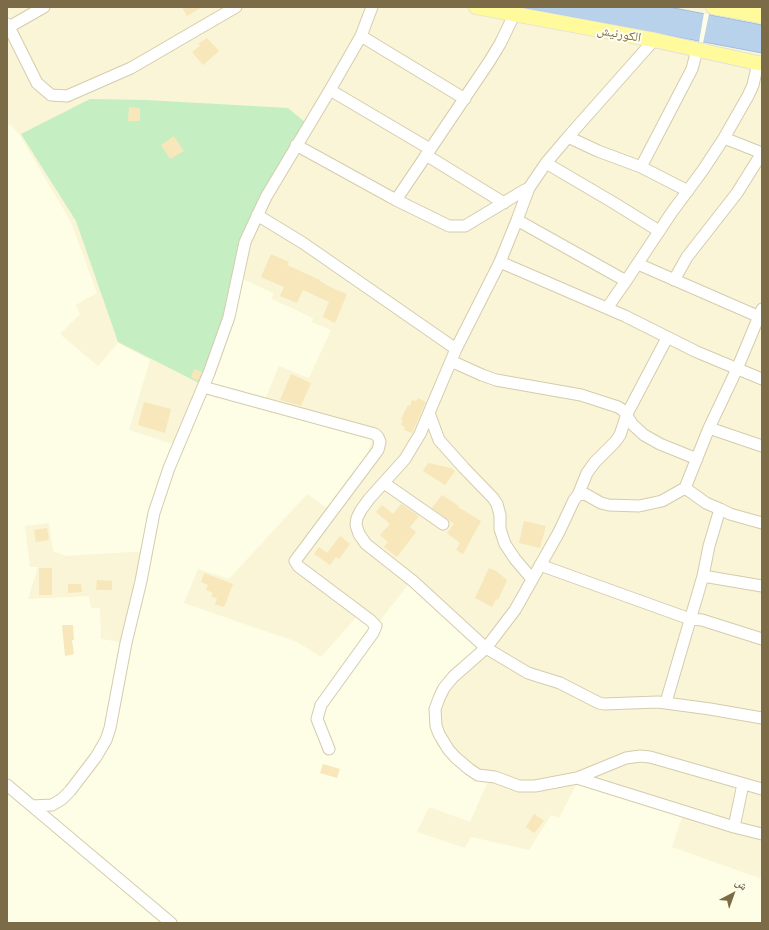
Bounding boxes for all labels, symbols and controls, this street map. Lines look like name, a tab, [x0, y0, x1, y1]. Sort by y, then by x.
street label: الكورنيش	[596, 22, 642, 46]
north arrow	[713, 874, 753, 914]
text: ش	[733, 876, 750, 893]

